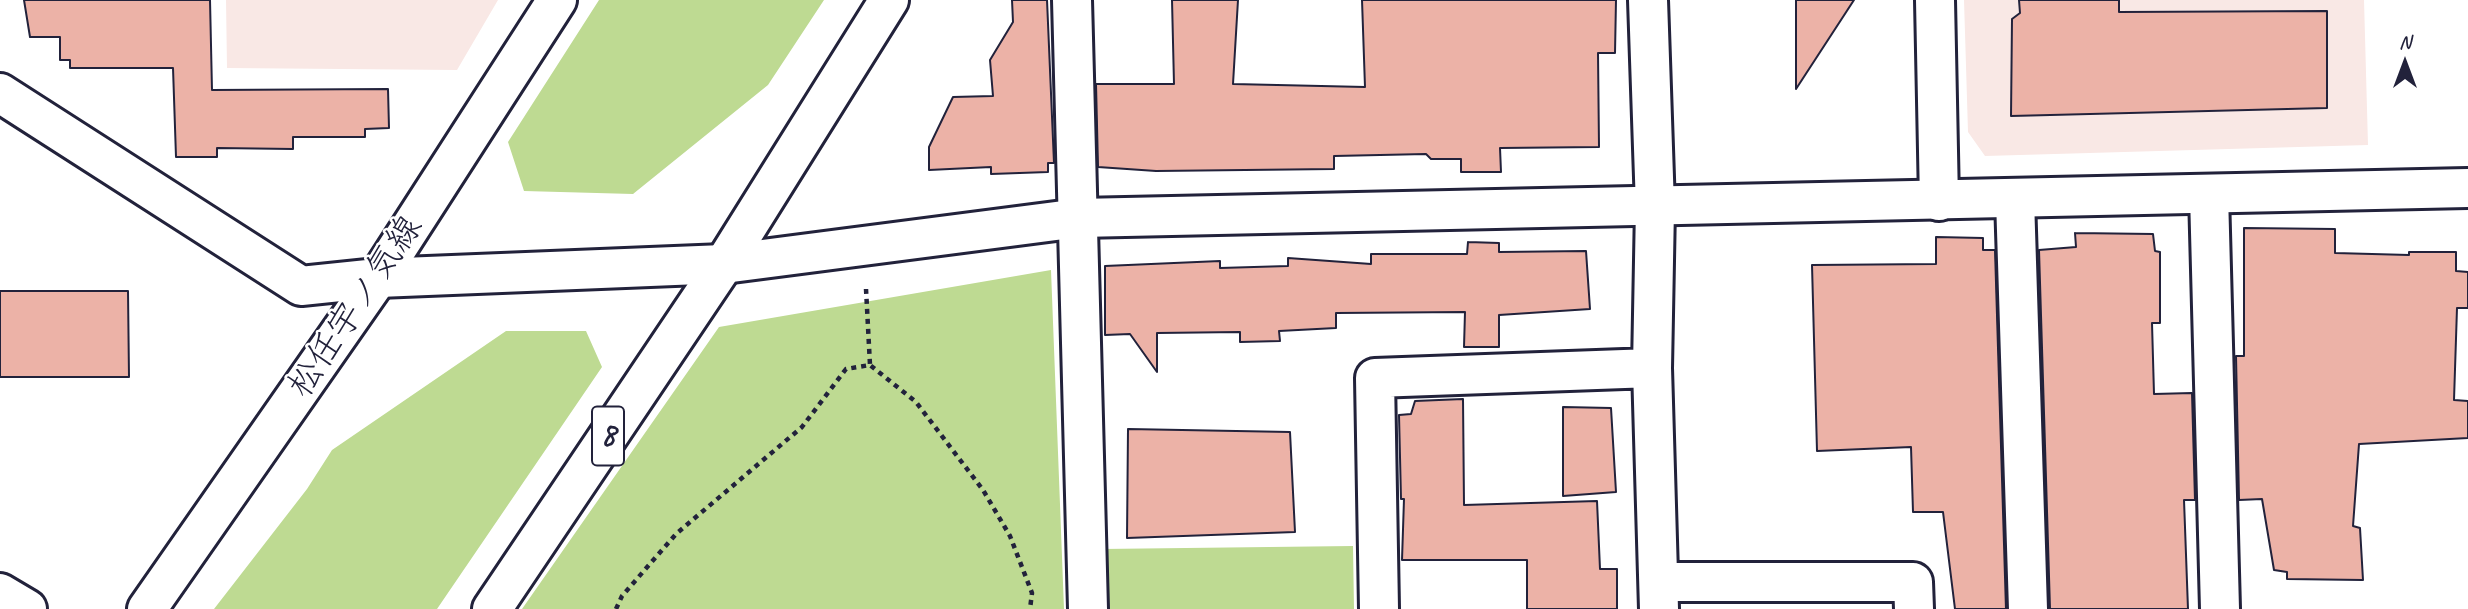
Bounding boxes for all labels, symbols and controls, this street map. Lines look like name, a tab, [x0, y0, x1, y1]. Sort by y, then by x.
north arrow	[2370, 28, 2440, 98]
text: N	[2399, 30, 2411, 54]
street label: 松任宇ノ気線	[280, 208, 432, 406]
road number: 8	[592, 406, 624, 466]

